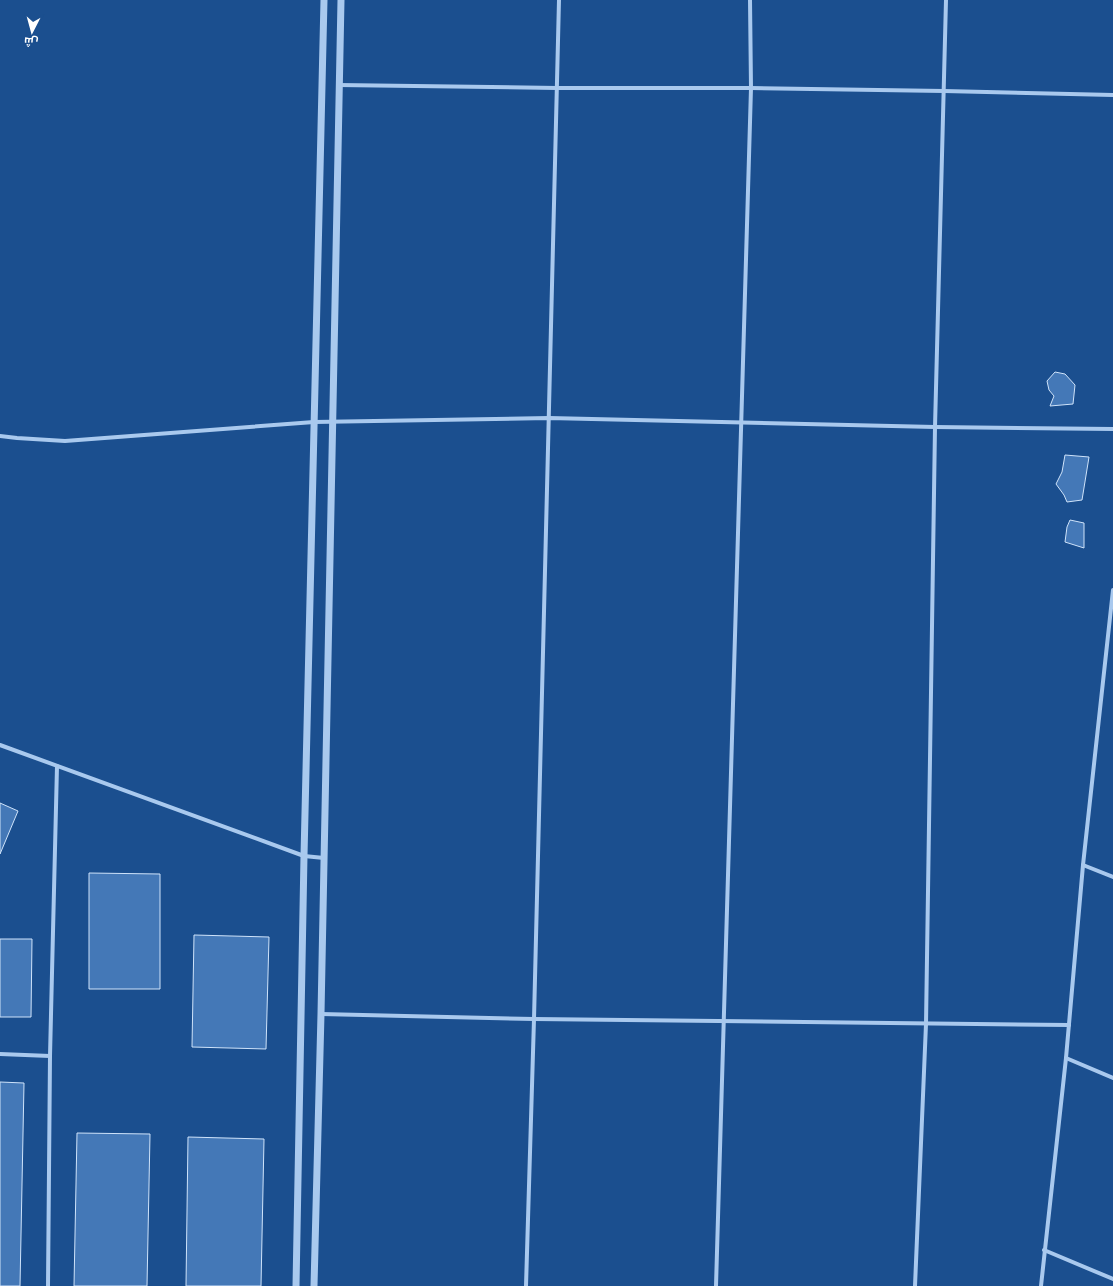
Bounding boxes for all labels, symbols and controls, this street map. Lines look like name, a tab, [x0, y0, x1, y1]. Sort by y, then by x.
north arrow	[12, 12, 52, 52]
text: ش	[23, 34, 39, 49]

